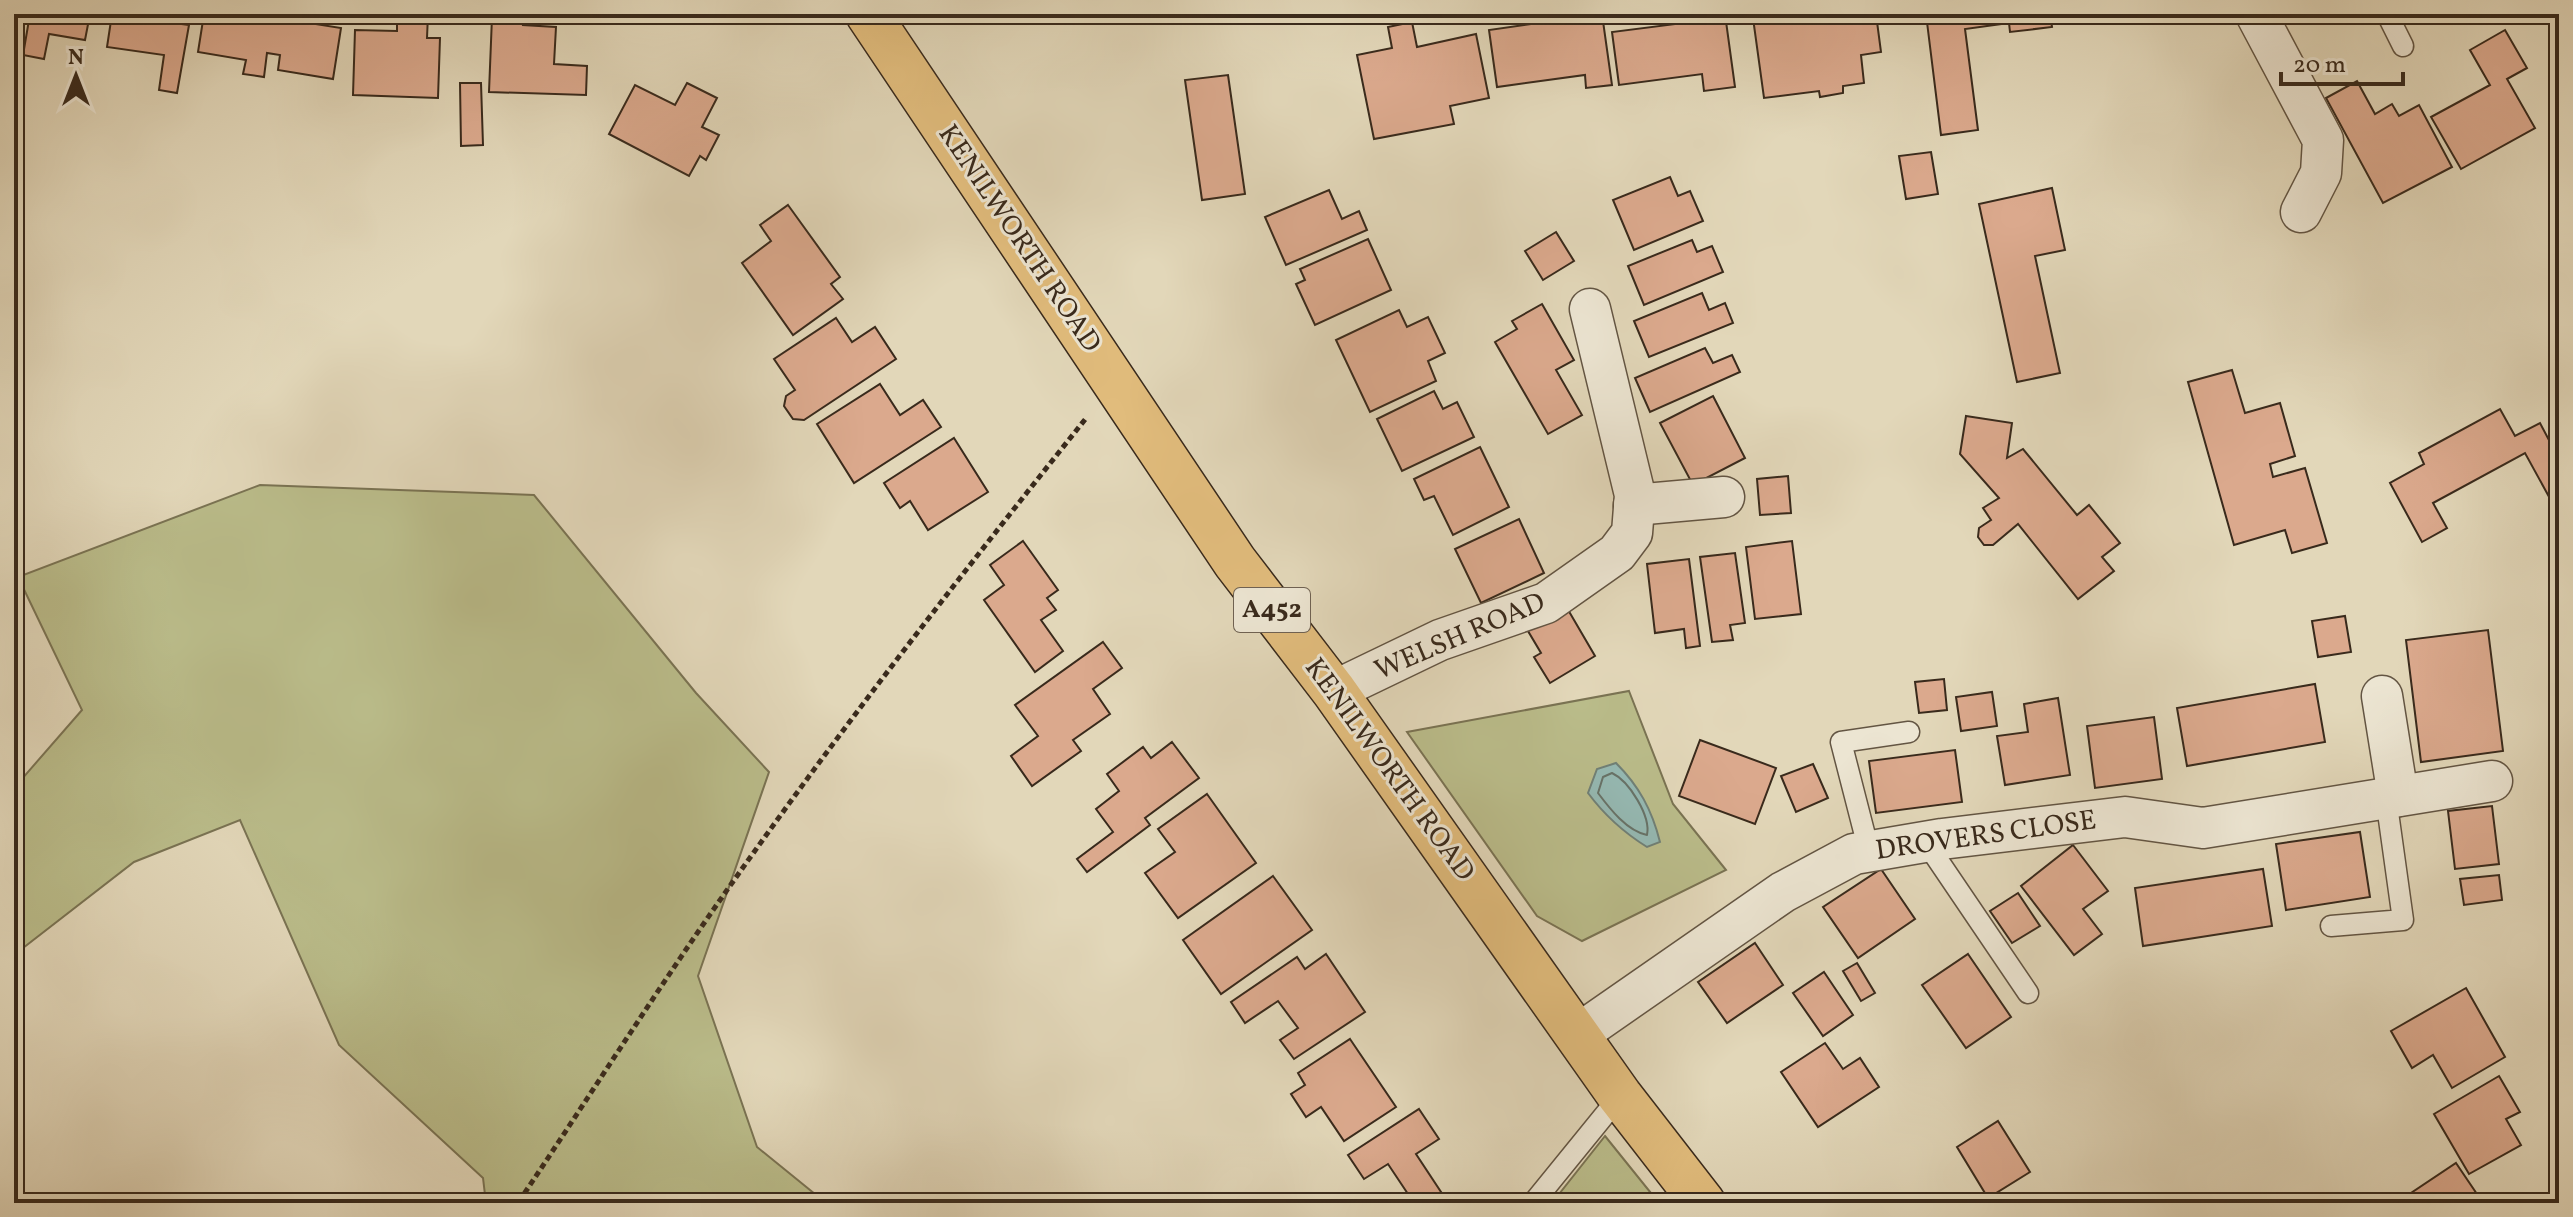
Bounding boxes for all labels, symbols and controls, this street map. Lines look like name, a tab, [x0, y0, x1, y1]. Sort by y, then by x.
north arrow	[36, 36, 116, 116]
scale bar	[2281, 36, 2403, 86]
text: N	[68, 43, 84, 74]
text: 20 m	[2293, 49, 2346, 83]
street label: KENILWORTH ROAD	[928, 117, 1110, 361]
street label: WELSH ROAD	[1369, 584, 1551, 690]
road number: A452	[1234, 588, 1310, 632]
street label: KENILWORTH ROAD	[1295, 650, 1483, 890]
street label: DROVERS CLOSE	[1873, 801, 2099, 871]

